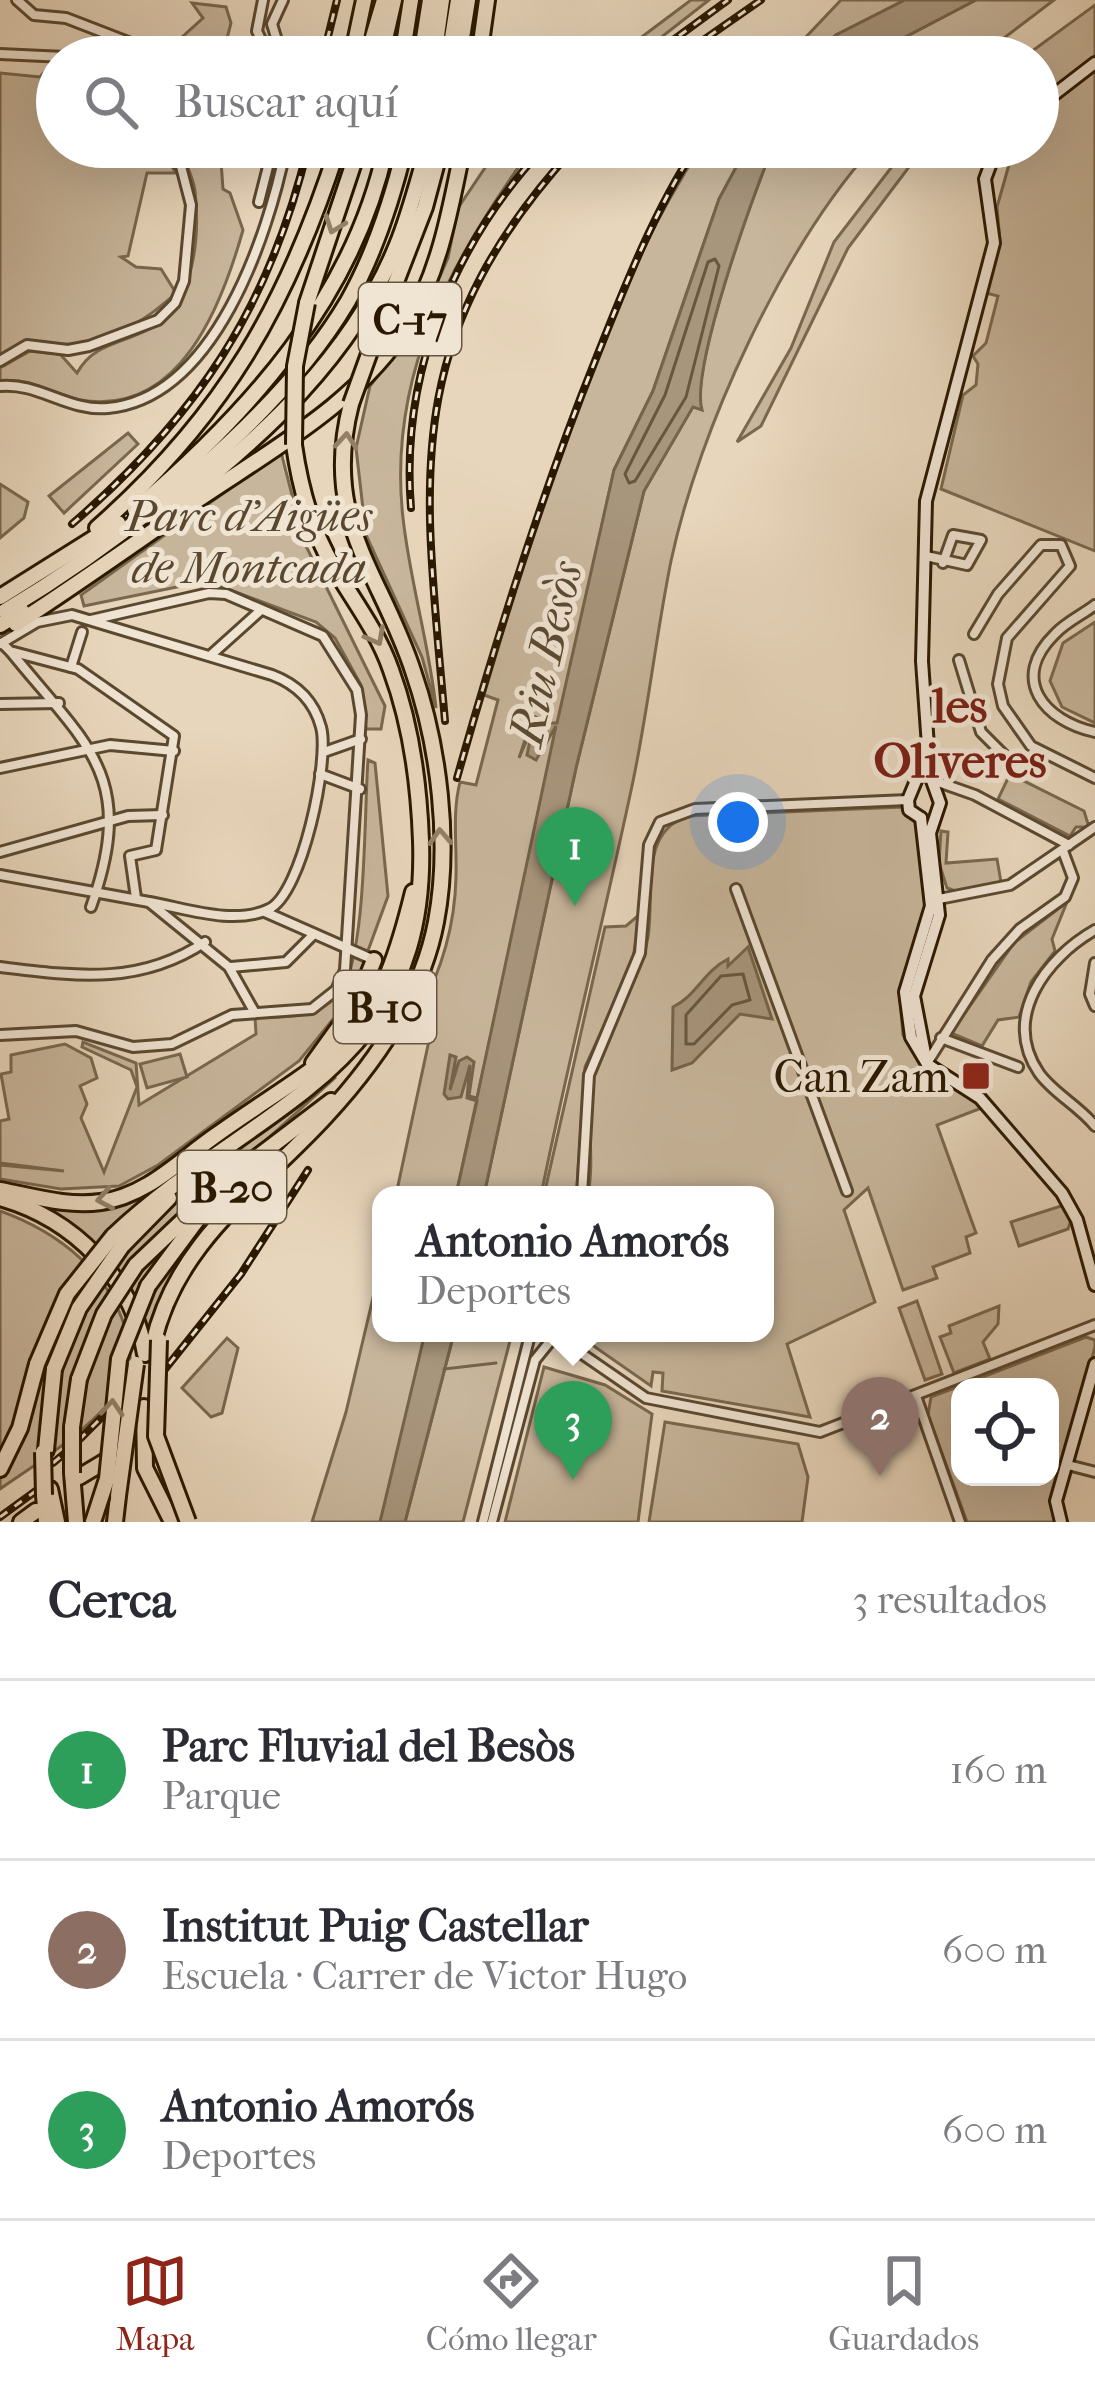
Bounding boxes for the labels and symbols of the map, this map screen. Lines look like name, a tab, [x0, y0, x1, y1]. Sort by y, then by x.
one-way arrow	[324, 213, 348, 234]
road number: C-17	[359, 283, 461, 355]
one-way arrow	[333, 431, 358, 450]
park label: Parc d'Aigües de Montcada	[124, 490, 373, 595]
water label: Riu Besòs	[497, 555, 594, 753]
one-way arrow	[362, 625, 385, 647]
district label: les Oliveres	[873, 678, 1047, 789]
your location	[708, 792, 768, 852]
pin: 1	[536, 807, 614, 906]
one-way arrow	[427, 827, 453, 846]
road number: B-10	[334, 971, 436, 1043]
place label: Can Zam	[773, 1051, 949, 1104]
marker: Can Zam	[960, 1060, 992, 1092]
road number: B-20	[178, 1151, 286, 1223]
one-way arrow	[95, 1186, 115, 1211]
pin: 2	[841, 1377, 919, 1476]
pin: 3	[534, 1381, 612, 1480]
one-way arrow	[98, 1398, 124, 1417]

